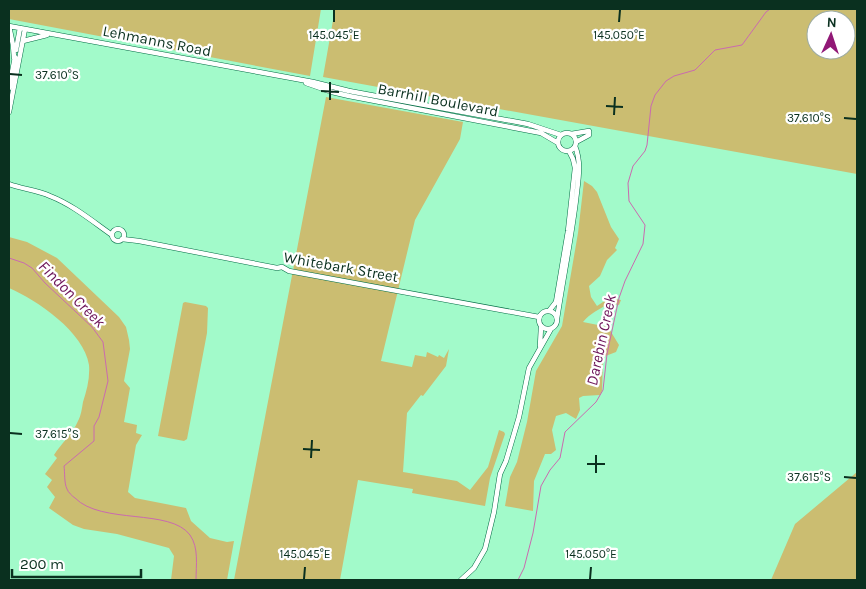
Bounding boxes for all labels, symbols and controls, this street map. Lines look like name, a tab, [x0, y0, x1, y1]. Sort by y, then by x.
north arrow	[806, 10, 856, 60]
text: N	[826, 14, 837, 31]
street label: Lehmanns Road	[101, 22, 213, 60]
text: 145.045°E	[308, 28, 360, 42]
text: 145.050°E	[593, 28, 645, 42]
text: 37.610°S	[35, 68, 79, 82]
street label: Barrhill Boulevard	[376, 79, 500, 121]
text: 37.610°S	[787, 111, 831, 125]
street label: Whitebark Street	[282, 248, 400, 286]
water label: Findon Creek	[35, 257, 110, 332]
water label: Darebin Creek	[582, 292, 620, 387]
text: 37.615°S	[35, 427, 79, 441]
text: 37.615°S	[787, 470, 831, 484]
scale bar	[12, 546, 141, 578]
text: 145.045°E	[279, 547, 331, 561]
text: 145.050°E	[565, 547, 617, 561]
text: 200 m	[20, 555, 64, 573]

